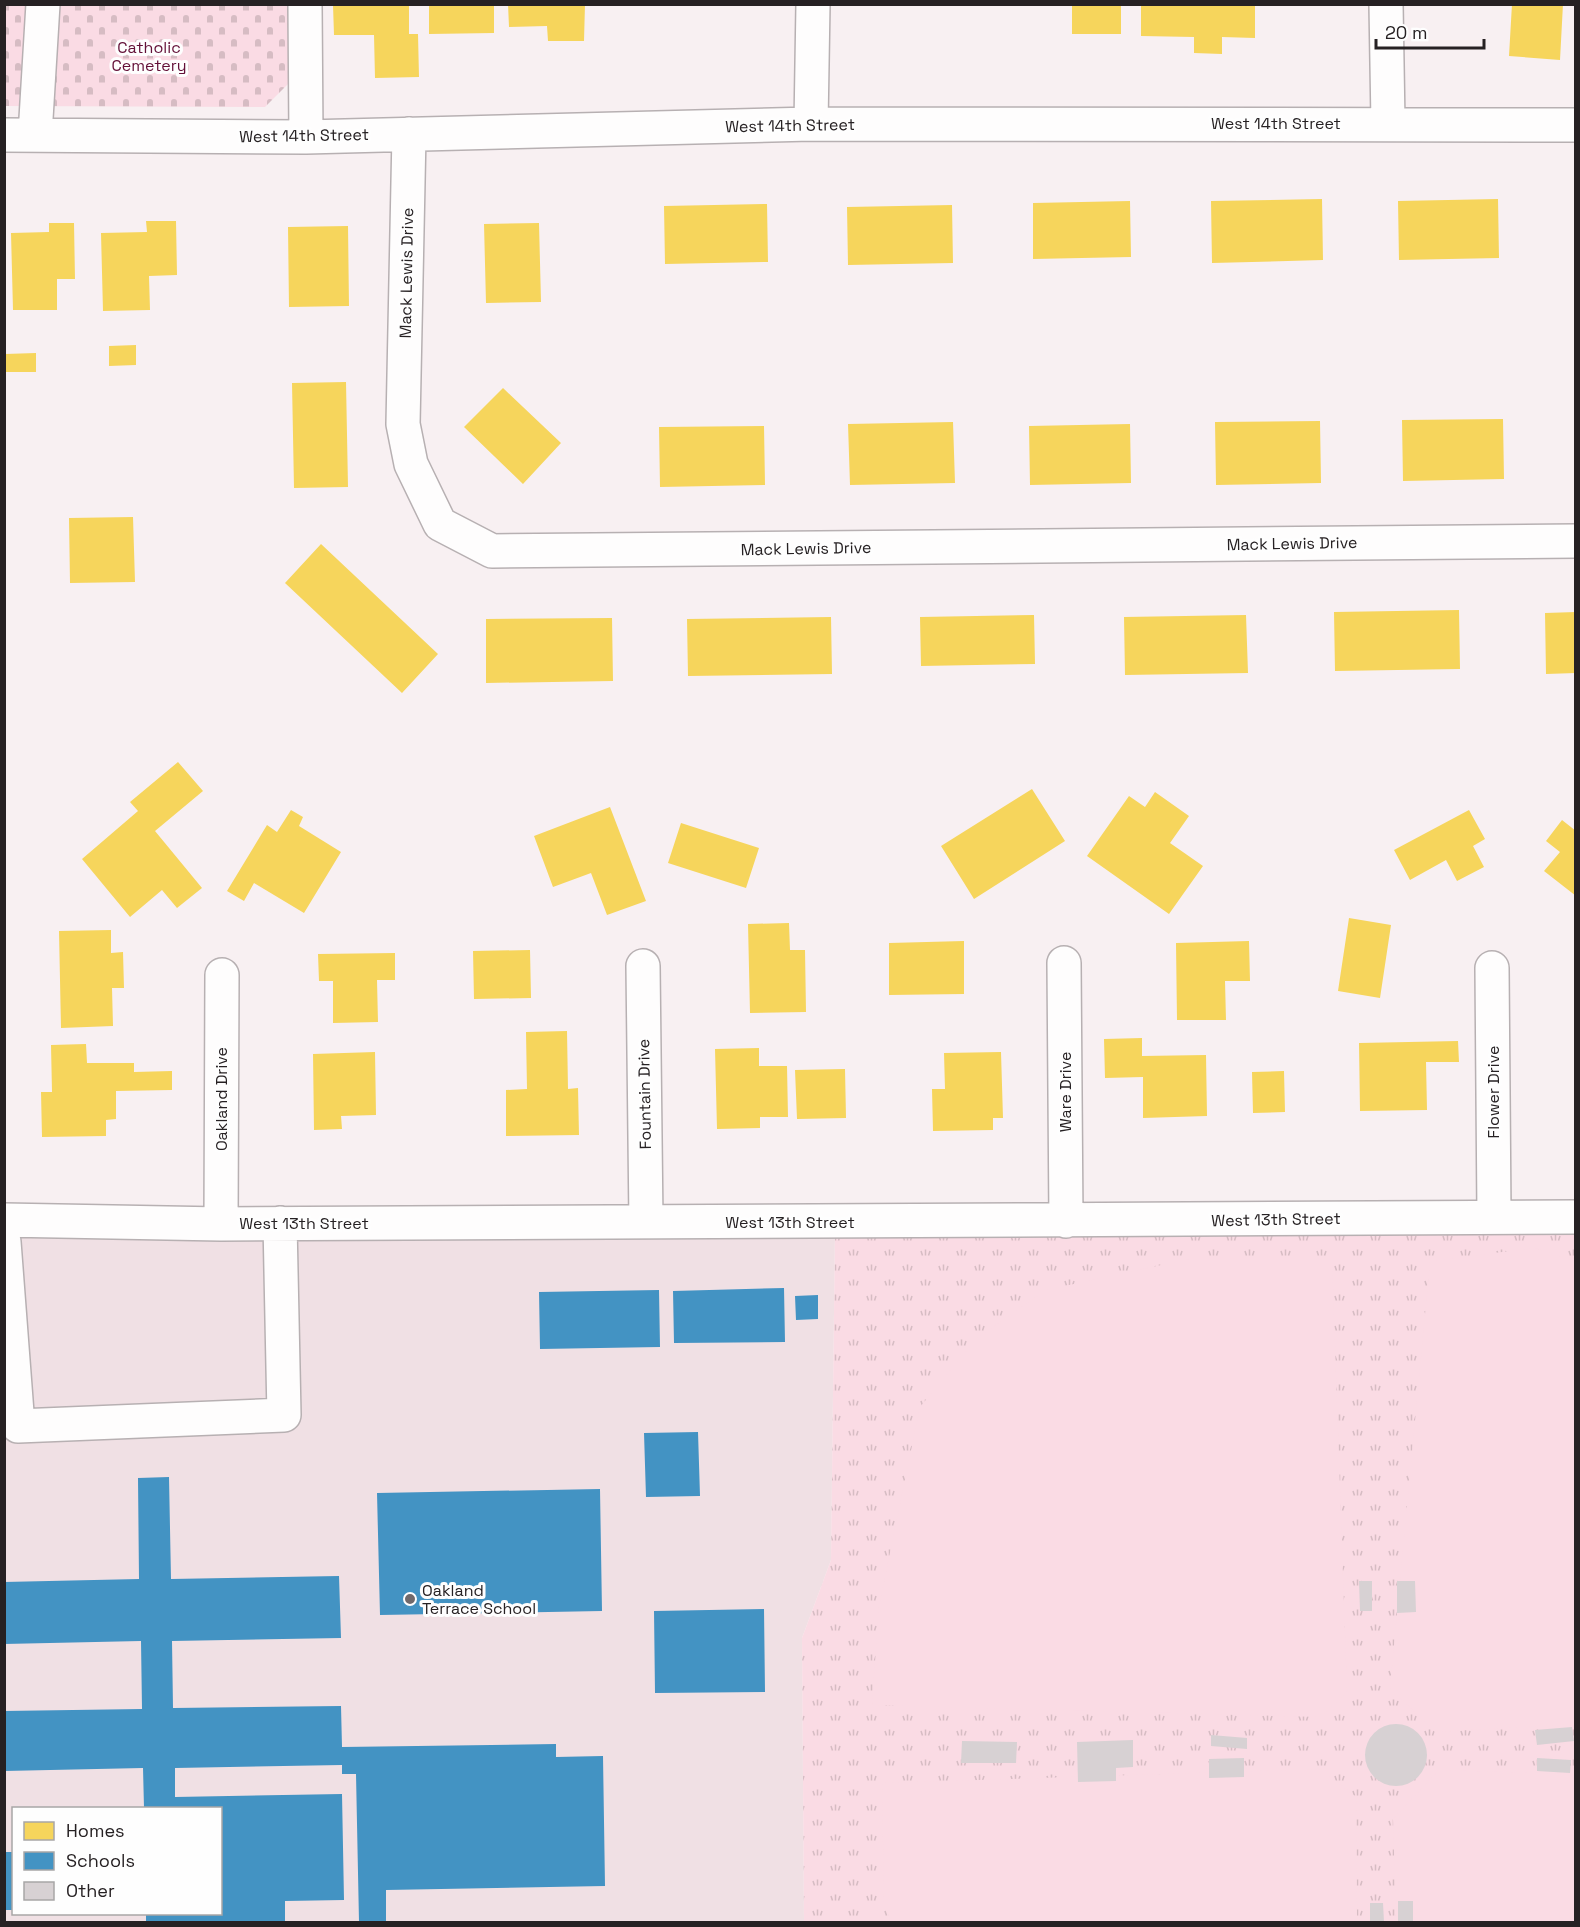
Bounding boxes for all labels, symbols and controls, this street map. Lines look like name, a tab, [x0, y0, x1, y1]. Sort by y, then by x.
scale bar	[1376, 12, 1484, 50]
text: 20 m	[1385, 21, 1428, 44]
park label: Catholic Cemetery	[111, 37, 187, 76]
street label: West 14th Street	[1211, 113, 1341, 134]
street label: West 14th Street	[725, 114, 855, 137]
street label: West 14th Street	[239, 124, 369, 147]
street label: Mack Lewis Drive	[395, 207, 418, 339]
street label: Mack Lewis Drive	[1226, 532, 1358, 555]
street label: Mack Lewis Drive	[740, 537, 872, 560]
street label: Fountain Drive	[633, 1039, 656, 1149]
street label: Flower Drive	[1483, 1046, 1504, 1138]
street label: Oakland Drive	[211, 1047, 232, 1151]
street label: Ware Drive	[1055, 1052, 1076, 1132]
street label: West 13th Street	[1211, 1208, 1341, 1231]
street label: West 13th Street	[725, 1212, 855, 1233]
street label: West 13th Street	[239, 1213, 369, 1234]
place label: Oakland Terrace School	[422, 1580, 536, 1619]
marker: Oakland Terrace School	[403, 1592, 417, 1606]
legend	[12, 1807, 222, 1915]
text: Homes	[66, 1819, 125, 1842]
text: Schools	[66, 1849, 135, 1872]
text: Other	[66, 1879, 115, 1902]

